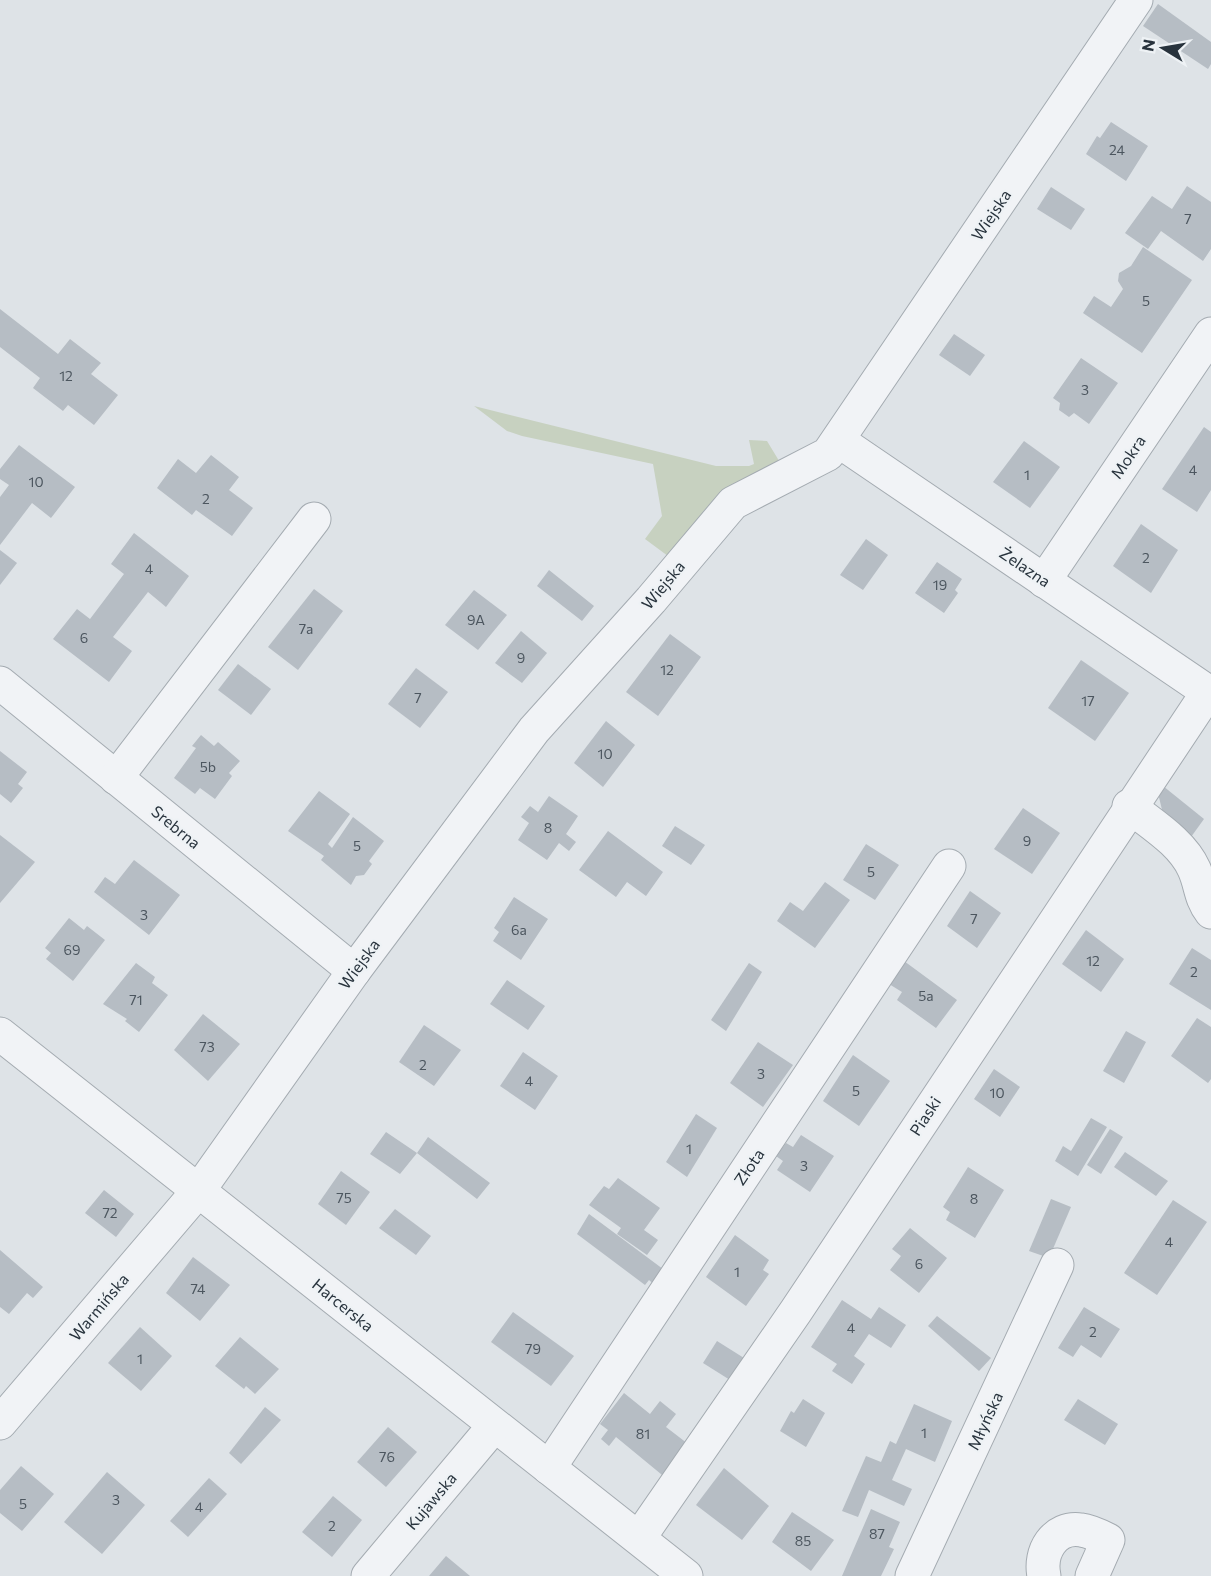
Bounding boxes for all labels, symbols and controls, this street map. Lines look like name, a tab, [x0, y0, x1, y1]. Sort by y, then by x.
north arrow	[1133, 18, 1193, 78]
text: N	[1137, 37, 1158, 53]
house number: 24	[1109, 141, 1126, 158]
street label: Wiejska	[967, 186, 1014, 244]
house number: 7	[1184, 210, 1192, 227]
house number: 5	[1142, 292, 1150, 309]
house number: 12	[59, 367, 73, 384]
house number: 3	[1081, 381, 1089, 398]
street label: Mokra	[1106, 431, 1149, 482]
house number: 4	[1189, 461, 1198, 478]
house number: 1	[1024, 466, 1030, 483]
house number: 10	[28, 473, 44, 490]
house number: 2	[202, 490, 210, 507]
street label: Żelazna	[996, 543, 1054, 590]
house number: 2	[1142, 549, 1150, 566]
street label: Wiejska	[637, 557, 688, 613]
house number: 4	[145, 560, 154, 577]
house number: 19	[933, 576, 947, 593]
house number: 9A	[467, 611, 485, 628]
house number: 7a	[299, 620, 313, 637]
house number: 6	[80, 629, 88, 646]
house number: 9	[517, 649, 525, 666]
house number: 12	[660, 661, 674, 678]
house number: 7	[414, 689, 422, 706]
house number: 17	[1081, 692, 1095, 709]
house number: 10	[597, 745, 613, 762]
house number: 5b	[200, 758, 216, 775]
street label: Srebrna	[148, 801, 205, 852]
house number: 8	[544, 819, 552, 836]
house number: 9	[1023, 832, 1031, 849]
house number: 5	[353, 837, 361, 854]
house number: 5	[867, 863, 875, 880]
house number: 3	[140, 906, 148, 923]
house number: 7	[970, 910, 978, 927]
house number: 6a	[511, 921, 527, 938]
street label: Wiejska	[334, 935, 383, 992]
house number: 69	[64, 941, 80, 958]
house number: 12	[1086, 952, 1100, 969]
house number: 2	[1190, 963, 1198, 980]
house number: 5a	[918, 987, 934, 1004]
house number: 71	[129, 991, 143, 1008]
house number: 73	[199, 1038, 215, 1055]
house number: 2	[419, 1056, 427, 1073]
house number: 3	[757, 1065, 765, 1082]
house number: 4	[525, 1072, 534, 1089]
house number: 5	[852, 1082, 860, 1099]
house number: 10	[989, 1084, 1005, 1101]
street label: Piaski	[905, 1093, 944, 1139]
house number: 1	[686, 1140, 692, 1157]
street label: Złota	[730, 1145, 768, 1189]
house number: 3	[800, 1157, 808, 1174]
house number: 75	[336, 1189, 352, 1206]
house number: 8	[970, 1190, 978, 1207]
house number: 72	[102, 1204, 118, 1221]
house number: 4	[1165, 1233, 1174, 1250]
house number: 6	[915, 1255, 923, 1272]
house number: 1	[734, 1263, 740, 1280]
street label: Warmińska	[65, 1269, 132, 1344]
street label: Harcerska	[309, 1274, 378, 1335]
house number: 74	[191, 1280, 206, 1297]
house number: 4	[847, 1319, 856, 1336]
house number: 2	[1089, 1323, 1097, 1340]
house number: 79	[525, 1340, 541, 1357]
house number: 1	[137, 1350, 143, 1367]
street label: Młyńska	[963, 1389, 1006, 1453]
house number: 1	[921, 1424, 927, 1441]
house number: 81	[636, 1425, 650, 1442]
house number: 76	[379, 1448, 395, 1465]
street label: Kujawska	[401, 1468, 460, 1533]
house number: 3	[112, 1491, 120, 1508]
house number: 5	[19, 1495, 27, 1512]
house number: 4	[195, 1498, 204, 1515]
house number: 2	[328, 1517, 336, 1534]
house number: 87	[869, 1525, 885, 1542]
house number: 85	[795, 1532, 811, 1549]

